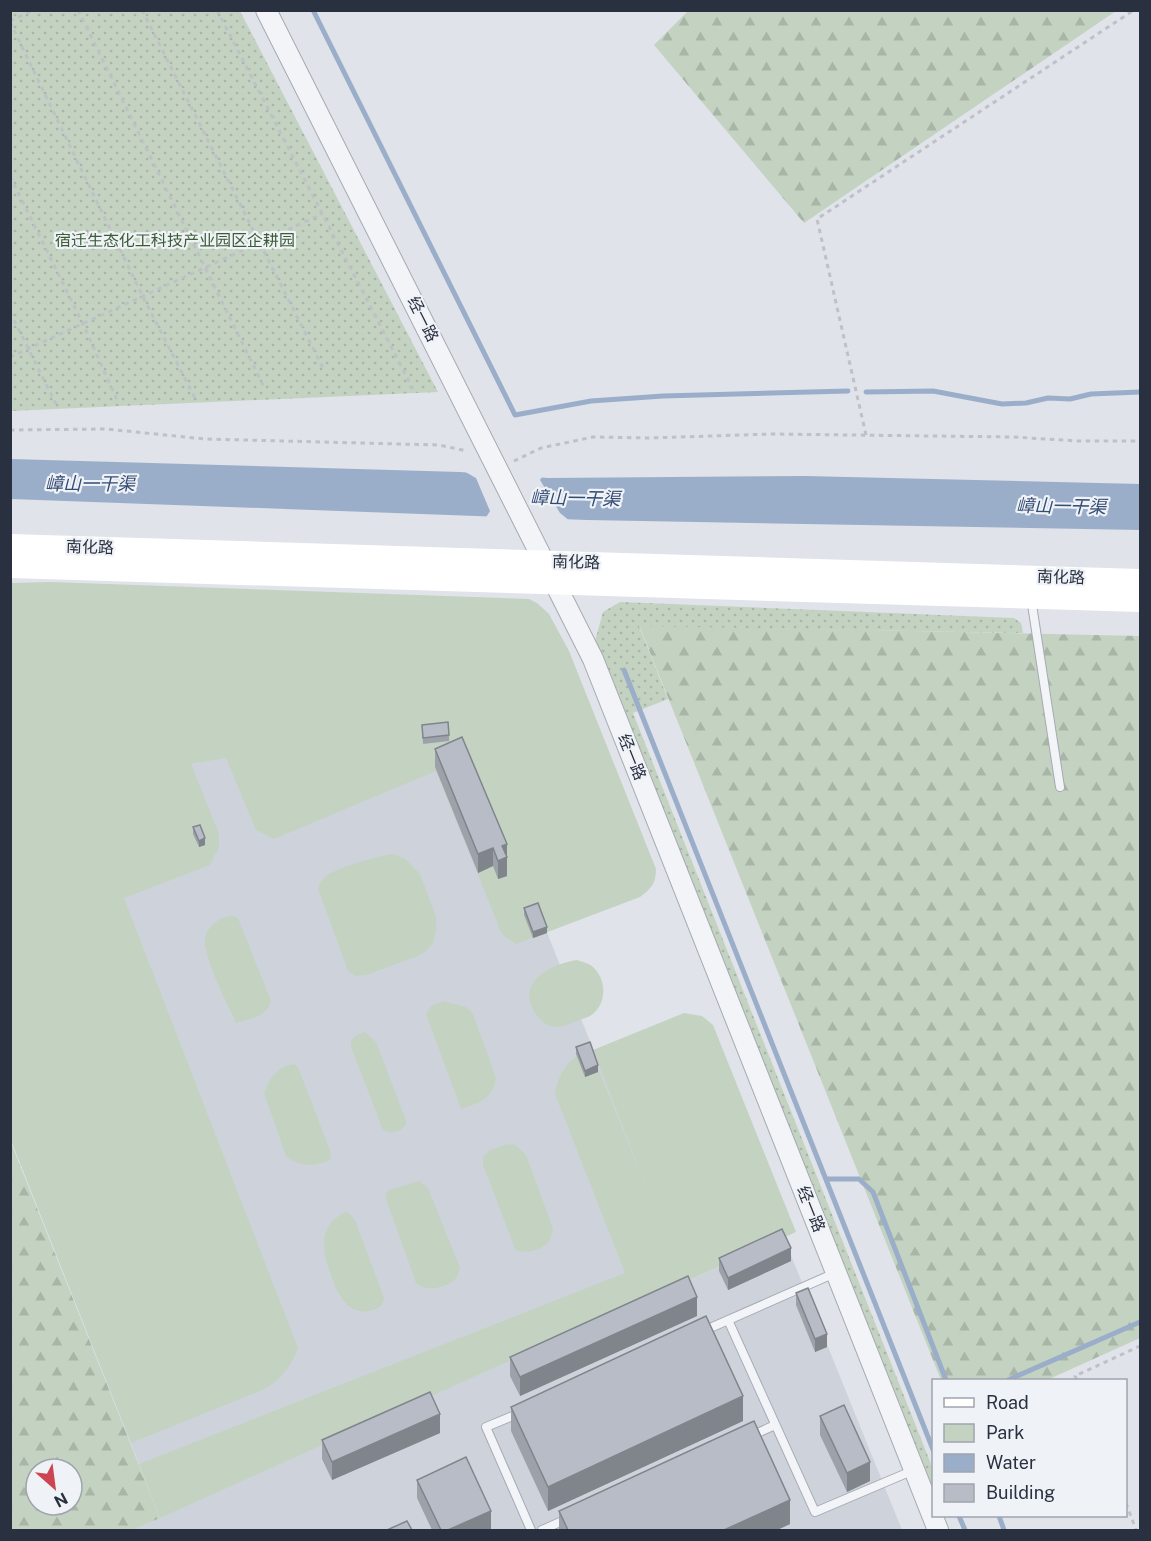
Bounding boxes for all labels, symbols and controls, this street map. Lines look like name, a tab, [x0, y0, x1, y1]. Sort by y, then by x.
park label: 宿迁生态化工科技产业园区企耕园	[55, 231, 295, 250]
street label: 经一路	[404, 293, 442, 345]
water label: 嶂山一干渠	[45, 473, 138, 494]
water label: 嶂山一干渠	[530, 487, 623, 509]
water label: 嶂山一干渠	[1016, 495, 1109, 517]
street label: 南化路	[66, 537, 114, 557]
street label: 南化路	[552, 552, 600, 572]
street label: 南化路	[1037, 567, 1085, 587]
street label: 经一路	[614, 731, 650, 783]
street label: 经一路	[793, 1183, 829, 1235]
legend	[932, 1379, 1127, 1517]
text: Road	[986, 1392, 1029, 1413]
text: Park	[986, 1422, 1024, 1443]
text: Water	[986, 1452, 1036, 1473]
north arrow	[24, 1457, 84, 1517]
text: Building	[986, 1482, 1055, 1503]
text: N	[51, 1488, 71, 1511]

